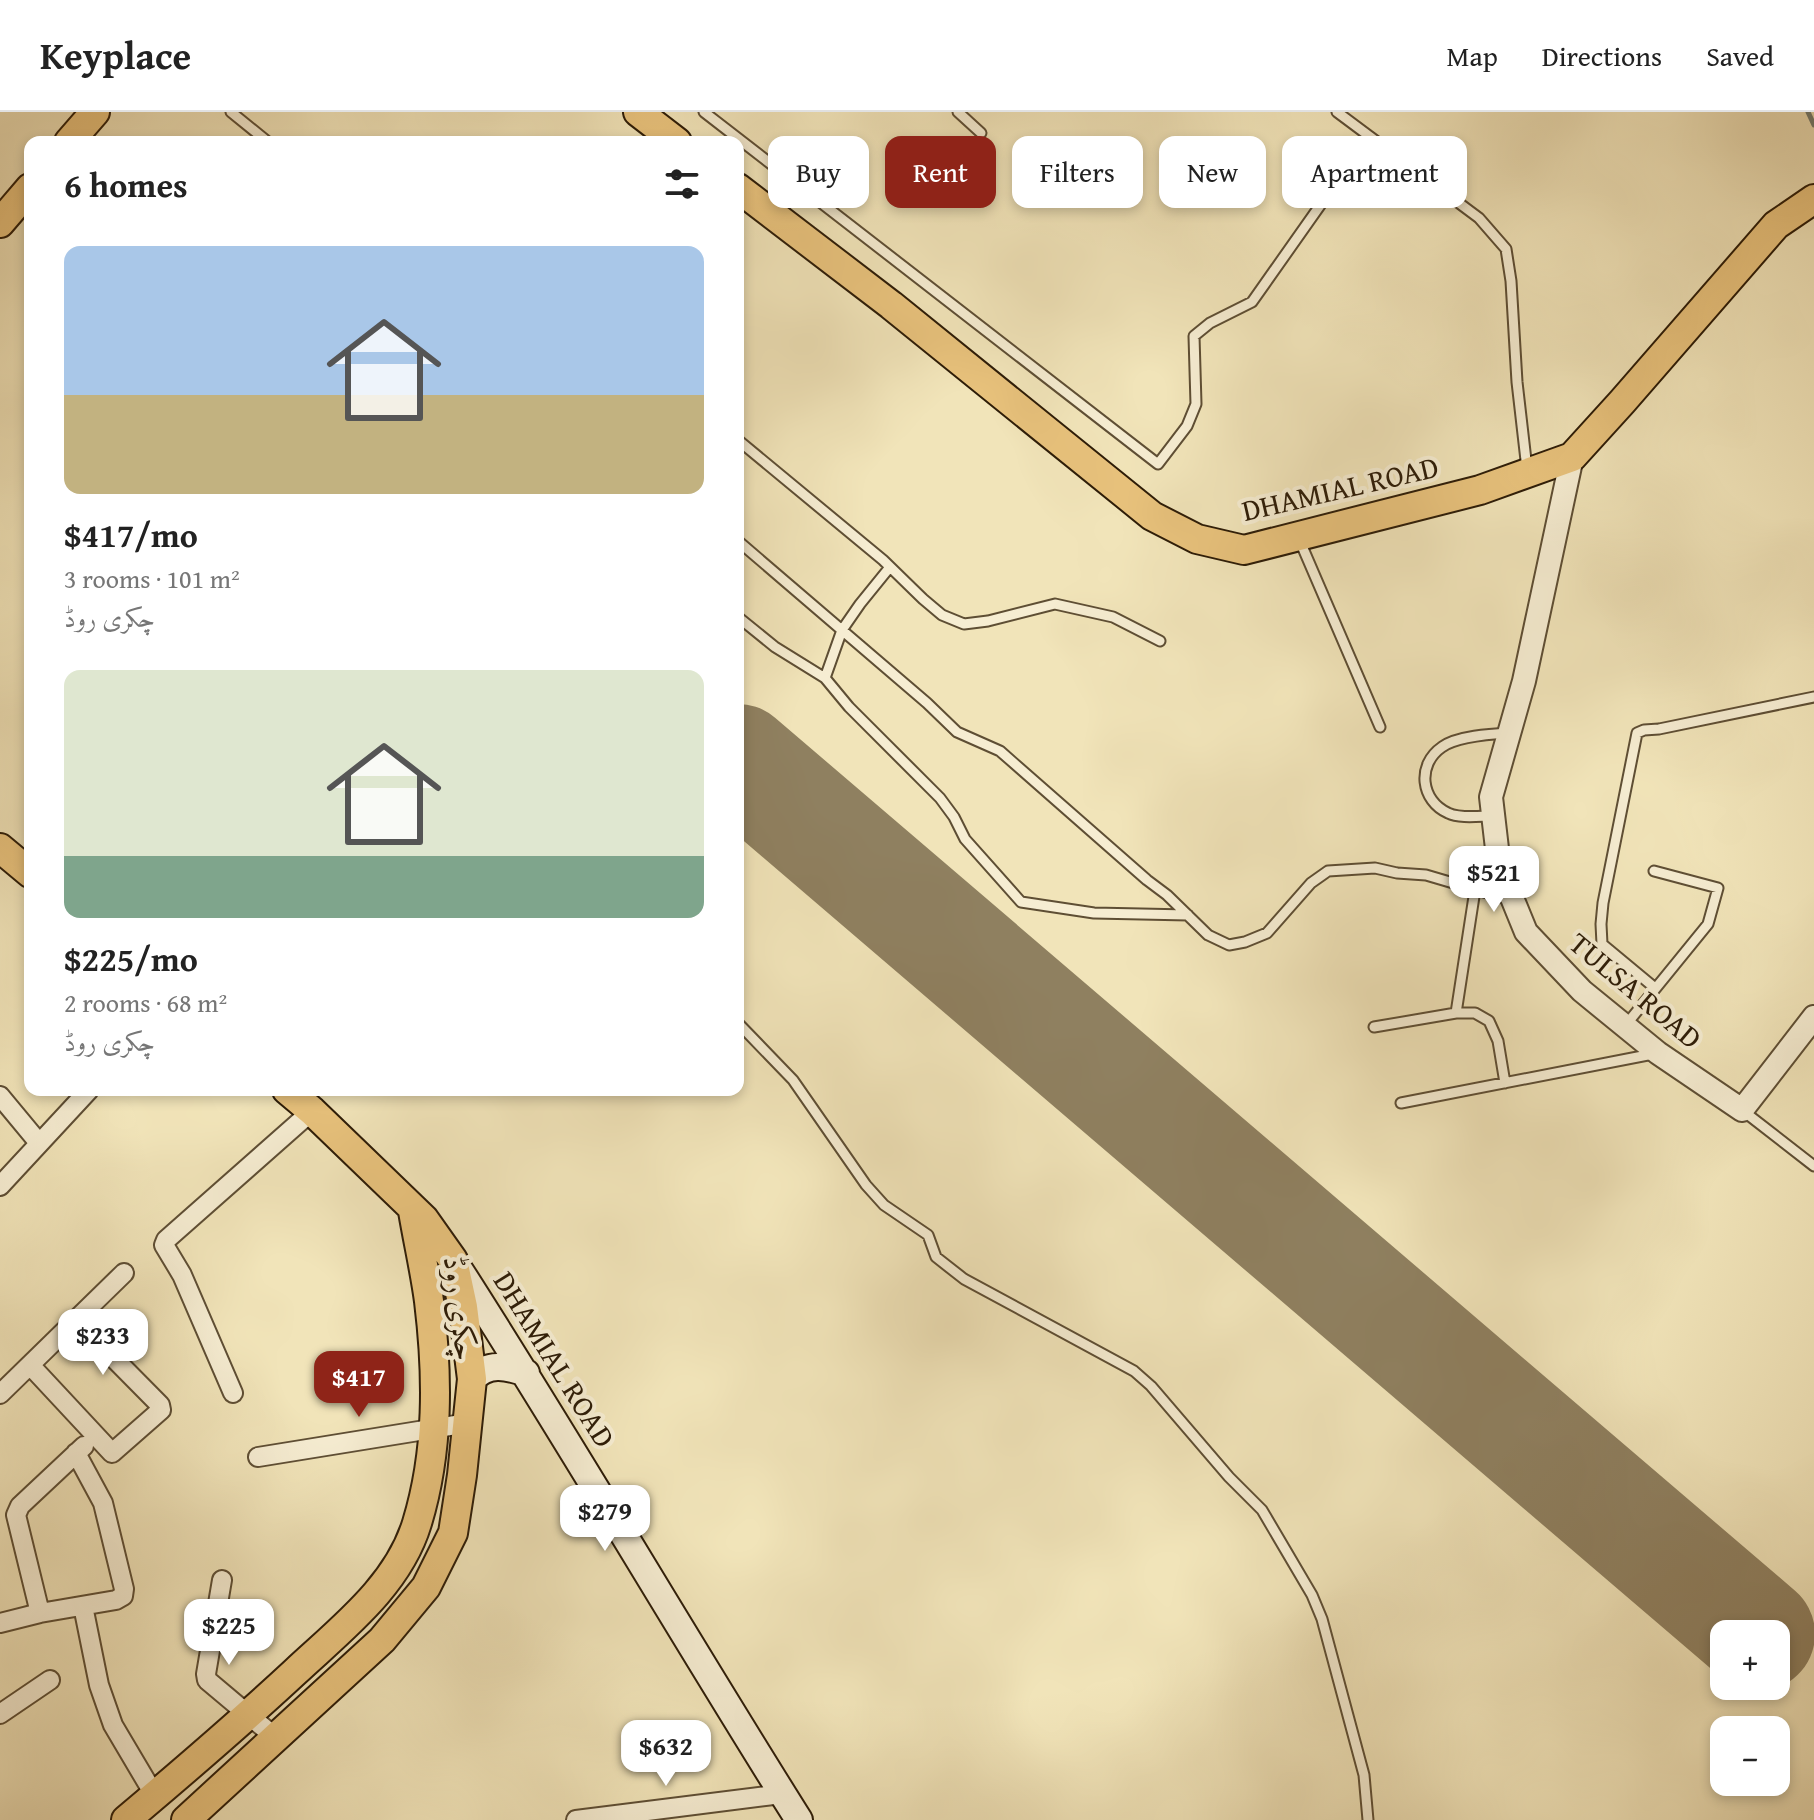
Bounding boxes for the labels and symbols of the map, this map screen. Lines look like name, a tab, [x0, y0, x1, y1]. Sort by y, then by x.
street label: DHAMIAL ROAD	[1237, 444, 1443, 532]
pin: $521	[1447, 846, 1541, 914]
street label: TULSA ROAD	[1560, 921, 1712, 1059]
street label: چکری روڈ	[433, 1253, 489, 1363]
street label: DHAMIAL ROAD	[483, 1262, 627, 1456]
pin: $233	[56, 1309, 150, 1377]
pin: $417	[312, 1351, 406, 1419]
pin: $279	[558, 1485, 652, 1553]
pin: $225	[182, 1599, 276, 1667]
pin: $632	[619, 1720, 713, 1788]

